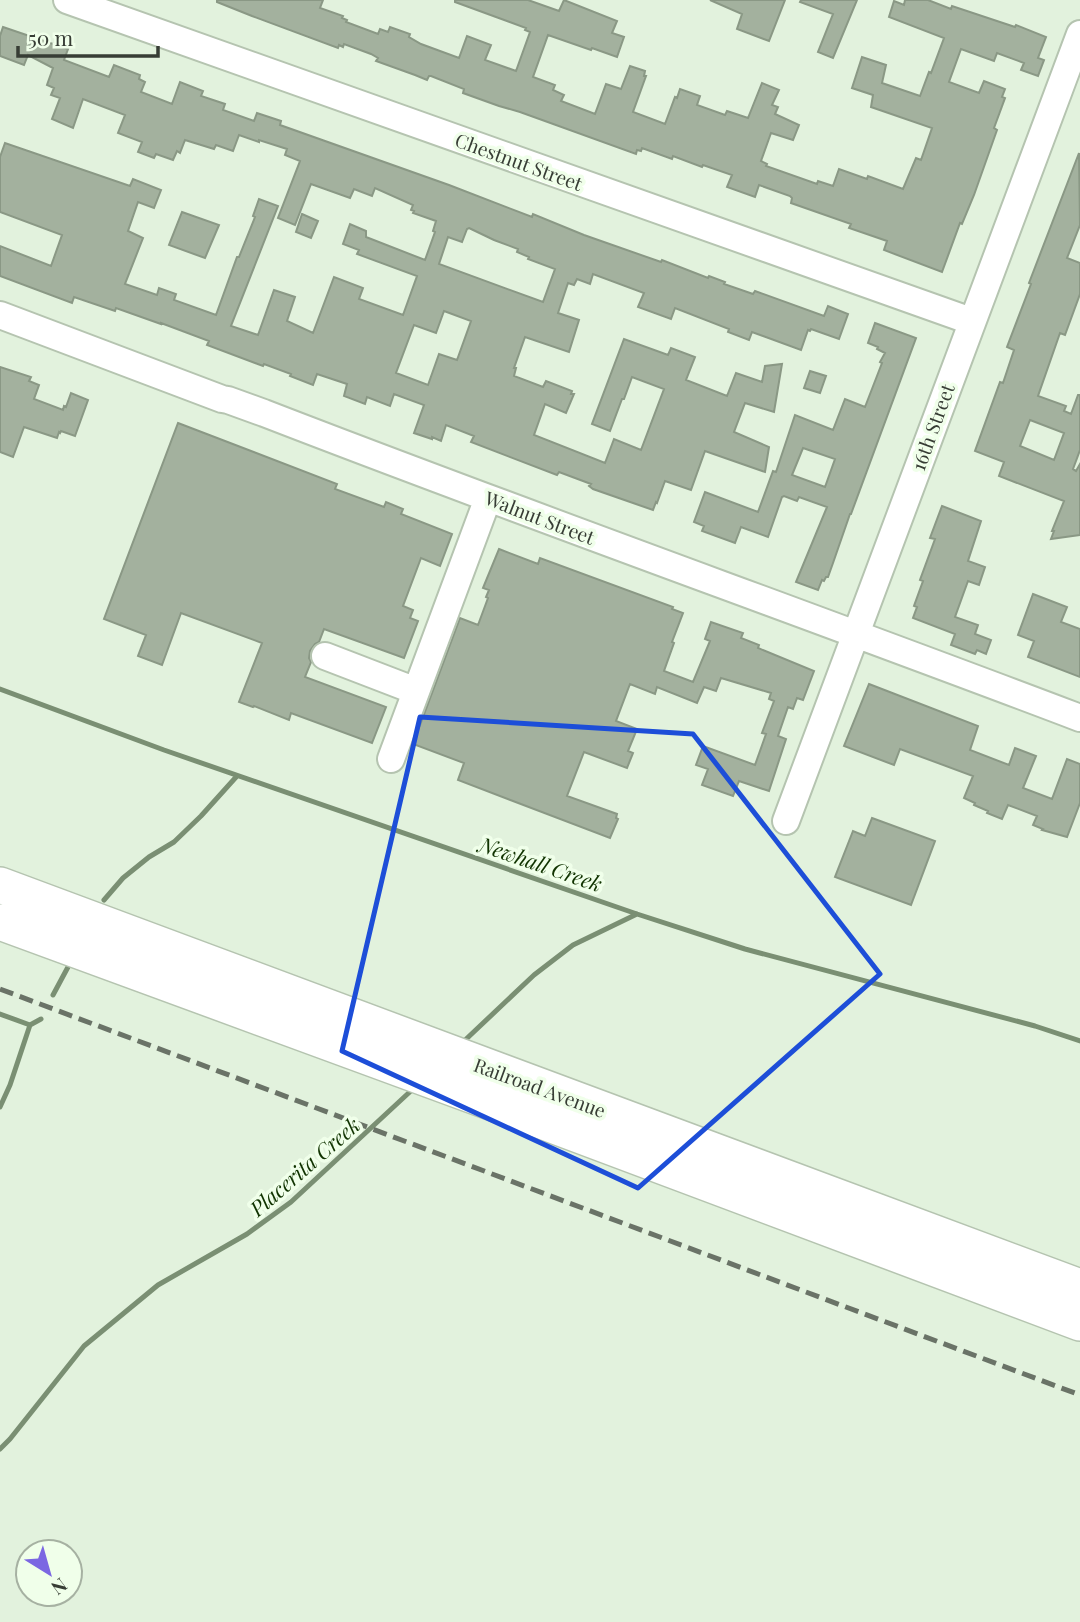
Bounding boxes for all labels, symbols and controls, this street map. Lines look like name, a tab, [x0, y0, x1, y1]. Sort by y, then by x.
scale bar	[18, 14, 158, 58]
text: 50 m	[28, 23, 74, 51]
street label: Chestnut Street	[452, 126, 586, 196]
street label: 16th Street	[904, 380, 960, 474]
street label: Walnut Street	[480, 484, 599, 550]
water label: Newhall Creek	[474, 828, 606, 897]
street label: Railroad Avenue	[470, 1051, 610, 1123]
water label: Placerita Creek	[242, 1110, 365, 1222]
north arrow	[14, 1538, 84, 1608]
text: N	[46, 1573, 73, 1602]

